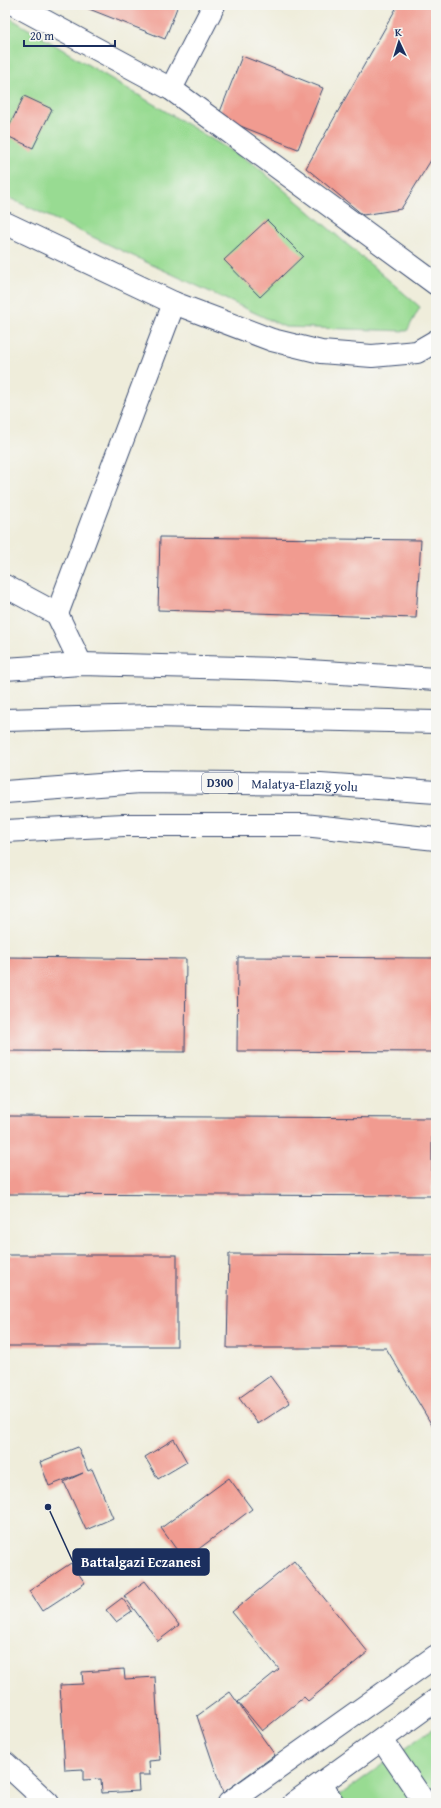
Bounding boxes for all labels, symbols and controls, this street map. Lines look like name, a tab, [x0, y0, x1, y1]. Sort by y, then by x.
scale bar	[24, 22, 115, 48]
north arrow	[379, 22, 419, 62]
text: K	[394, 24, 402, 40]
text: 20 m	[30, 27, 54, 44]
road number: D300	[202, 773, 238, 793]
street label: Malatya-Elazığ yolu	[251, 774, 359, 797]
callout: Battalgazi Eczanesi	[73, 1549, 209, 1575]
text: Battalgazi Eczanesi	[81, 1552, 202, 1572]

